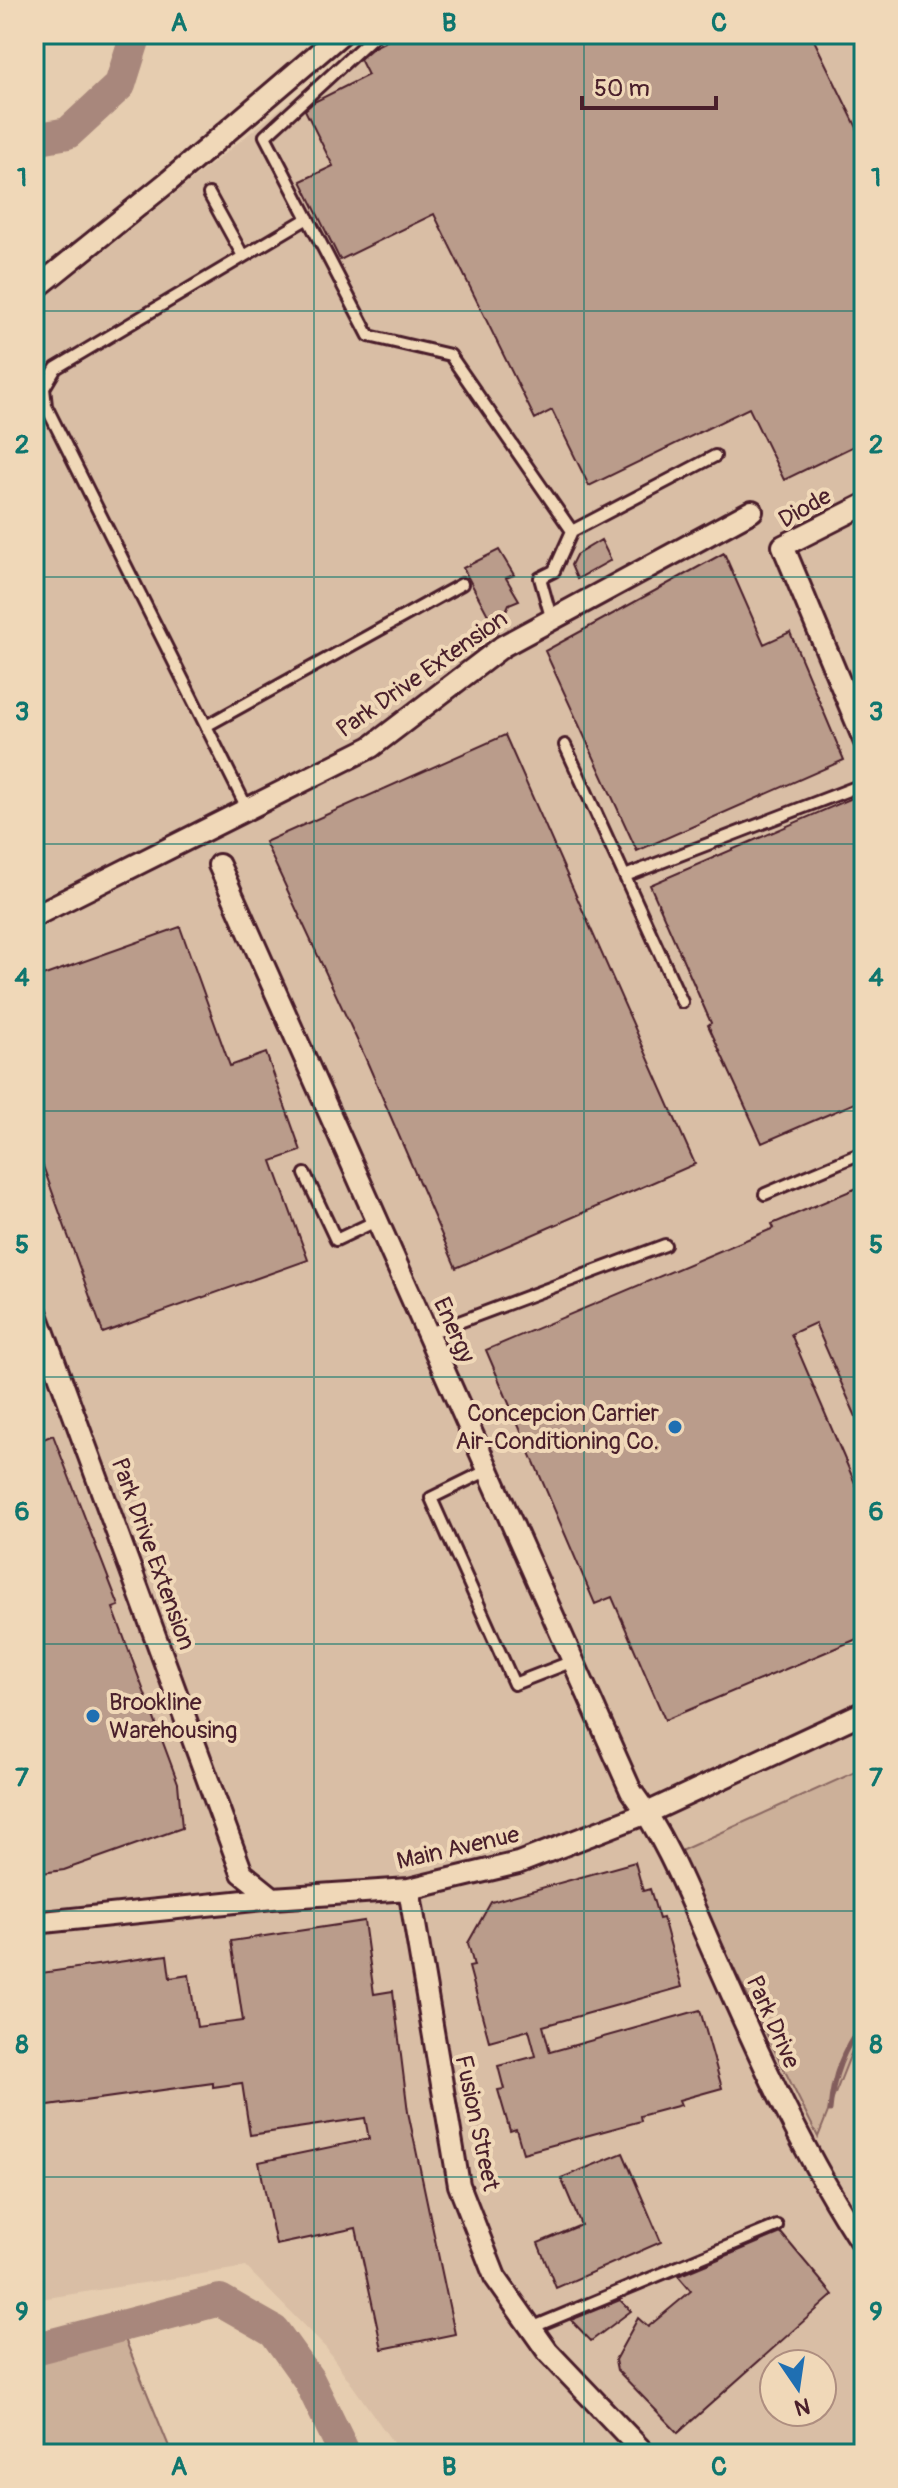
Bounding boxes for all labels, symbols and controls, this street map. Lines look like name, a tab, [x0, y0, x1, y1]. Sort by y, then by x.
text: A	[171, 7, 188, 39]
text: B	[442, 7, 456, 39]
text: C	[711, 7, 727, 39]
scale bar	[582, 60, 716, 110]
text: 50 m	[594, 74, 650, 103]
text: 1	[17, 162, 27, 194]
text: 1	[871, 162, 881, 194]
text: 2	[15, 429, 29, 461]
text: 2	[869, 429, 883, 461]
street label: Diode	[773, 481, 837, 535]
street label: Park Drive Extension	[331, 604, 513, 744]
text: 3	[15, 696, 29, 728]
text: 3	[869, 696, 883, 728]
text: 4	[14, 962, 30, 994]
text: 4	[868, 962, 884, 994]
text: 5	[15, 1229, 29, 1261]
text: 5	[869, 1229, 883, 1261]
street label: Energy	[427, 1293, 481, 1367]
place label: Concepcion Carrier Air-Conditioning Co.	[455, 1399, 659, 1456]
marker: Concepcion Carrier Air-Conditioning Co.	[666, 1418, 684, 1436]
street label: Park Drive Extension	[105, 1454, 201, 1654]
text: 6	[14, 1496, 30, 1528]
text: 6	[868, 1496, 884, 1528]
place label: Brookline Warehousing	[109, 1688, 237, 1745]
marker: Brookline Warehousing	[84, 1707, 102, 1725]
text: 7	[15, 1762, 29, 1794]
text: 7	[869, 1762, 883, 1794]
street label: Main Avenue	[394, 1820, 522, 1876]
street label: Park Drive	[740, 1971, 806, 2073]
text: 8	[15, 2029, 29, 2061]
text: 8	[869, 2029, 883, 2061]
street label: Fusion Street	[448, 2052, 506, 2194]
text: 9	[15, 2296, 29, 2328]
text: 9	[869, 2296, 883, 2328]
north arrow	[758, 2348, 838, 2428]
text: N	[792, 2391, 813, 2422]
text: A	[171, 2451, 188, 2483]
text: B	[442, 2451, 456, 2483]
text: C	[711, 2451, 727, 2483]

